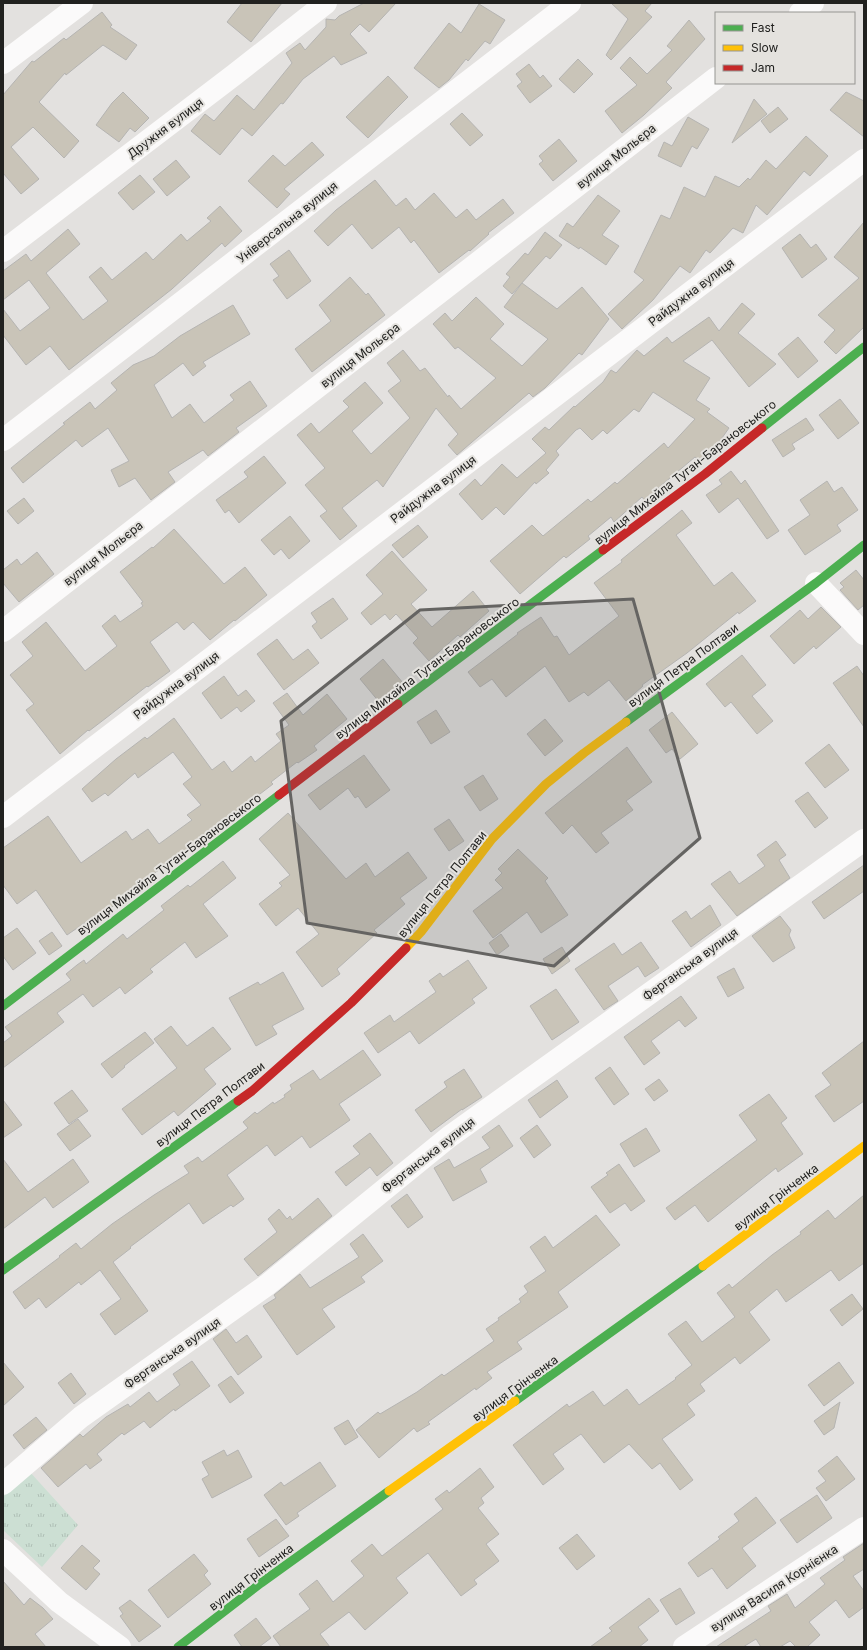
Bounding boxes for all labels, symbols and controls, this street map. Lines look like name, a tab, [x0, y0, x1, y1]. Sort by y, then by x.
legend	[715, 12, 855, 84]
text: Fast	[751, 20, 775, 35]
text: Slow	[751, 40, 779, 55]
text: Jam	[751, 60, 775, 75]
street label: Дружня вулиця	[124, 95, 206, 161]
street label: вулиця Мольєра	[573, 120, 659, 192]
street label: Універсальна вулиця	[234, 178, 340, 266]
street label: Райдужна вулиця	[645, 255, 737, 329]
street label: вулиця Мольєра	[317, 319, 403, 391]
street label: вулиця Михайла Туган-Барановського	[591, 396, 779, 548]
street label: Райдужна вулиця	[387, 452, 479, 526]
street label: вулиця Мольєра	[60, 517, 146, 589]
street label: вулиця Михайла Туган-Барановського	[332, 594, 522, 742]
street label: вулиця Петра Полтави	[625, 620, 741, 710]
street label: Райдужна вулиця	[130, 648, 222, 722]
street label: вулиця Михайла Туган-Барановського	[74, 790, 264, 938]
street label: вулиця Петра Полтави	[394, 828, 490, 940]
street label: Ферганська вулиця	[639, 924, 741, 1004]
street label: вулиця Петра Полтави	[153, 1058, 267, 1150]
street label: Ферганська вулиця	[378, 1114, 478, 1196]
street label: вулиця Грінченка	[731, 1160, 821, 1234]
street label: Ферганська вулиця	[121, 1314, 223, 1392]
street label: вулиця Грінченка	[469, 1352, 561, 1424]
street label: вулиця Грінченка	[206, 1540, 296, 1614]
street label: вулиця Василя Корнієнка	[707, 1541, 841, 1635]

